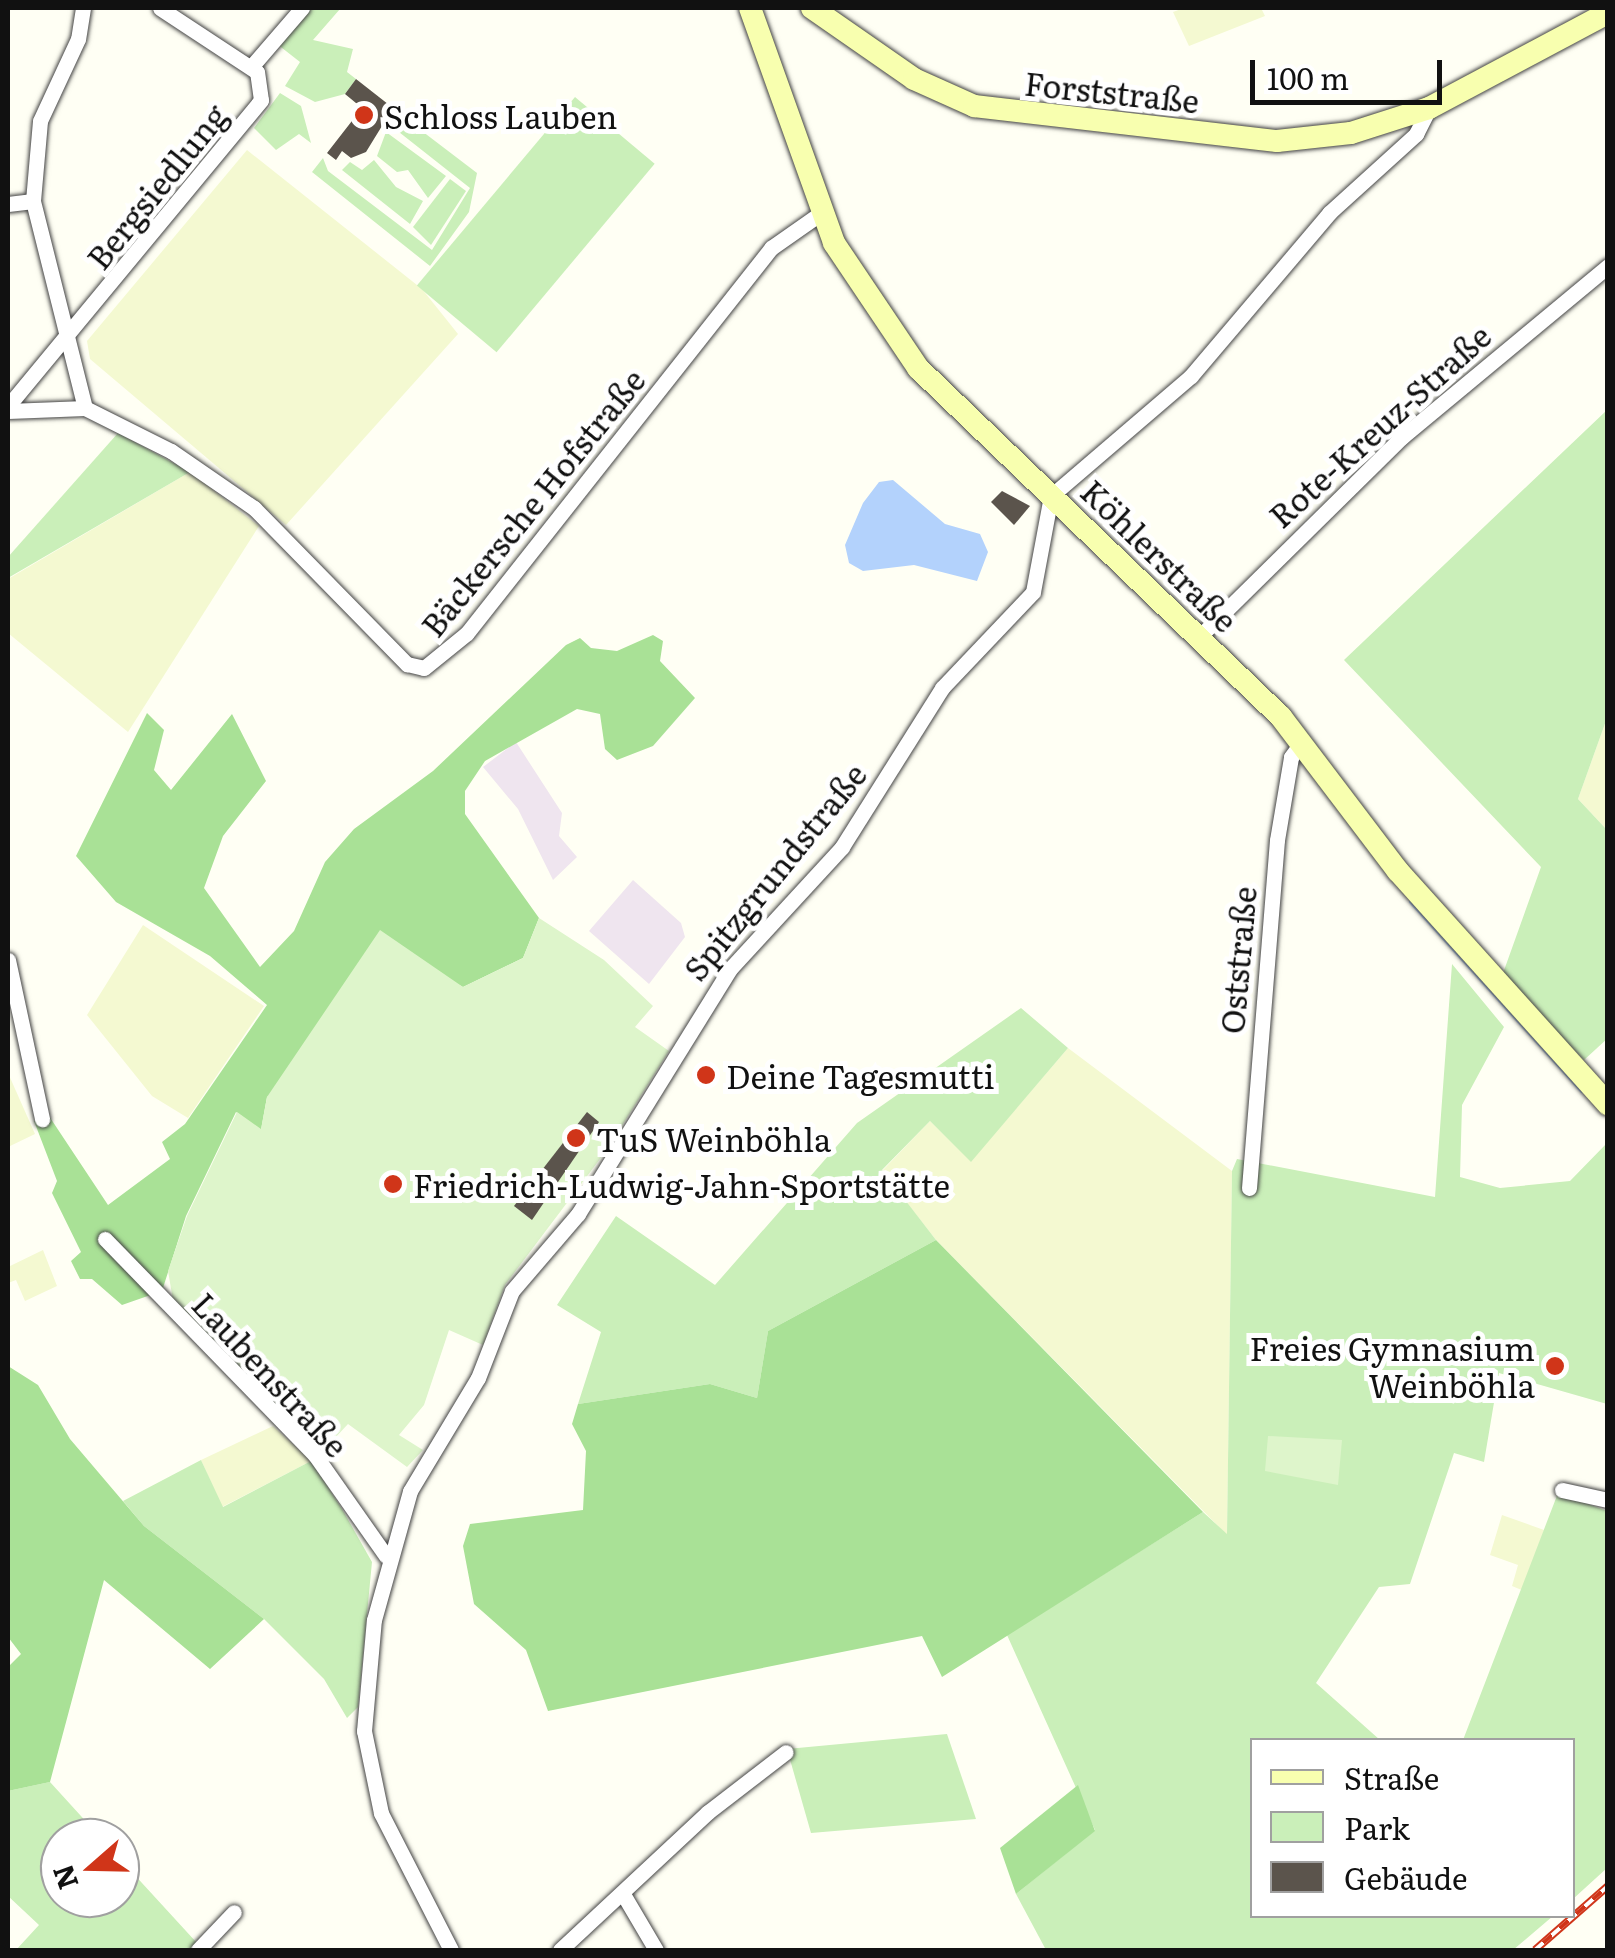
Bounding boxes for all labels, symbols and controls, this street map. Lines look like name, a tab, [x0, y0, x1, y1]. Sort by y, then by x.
scale bar	[1255, 40, 1448, 102]
text: 100 m	[1267, 55, 1349, 99]
street label: Forststraße	[1023, 63, 1201, 119]
street label: Bergsiedlung	[78, 96, 234, 276]
place label: Schloss Lauben	[384, 96, 617, 134]
marker: Schloss Lauben	[353, 104, 375, 126]
street label: Rote-Kreuz-Straße	[1260, 316, 1498, 534]
street label: Bäckersche Hofstraße	[412, 360, 652, 644]
street label: Köhlerstraße	[1074, 471, 1246, 639]
street label: Spitzgrundstraße	[675, 755, 873, 987]
street label: Oststraße	[1211, 885, 1263, 1035]
place label: Deine Tagesmutti	[726, 1056, 994, 1094]
marker: Deine Tagesmutti	[695, 1064, 717, 1086]
place label: TuS Weinböhla	[596, 1119, 831, 1157]
marker: TuS Weinböhla	[565, 1127, 587, 1149]
place label: Friedrich-Ludwig-Jahn-Sportstätte	[413, 1165, 950, 1203]
marker: Friedrich-Ludwig-Jahn-Sportstätte	[382, 1173, 404, 1195]
street label: Laubenstraße	[185, 1284, 357, 1464]
place label: Freies Gymnasium Weinböhla	[1250, 1329, 1535, 1404]
marker: Freies Gymnasium Weinböhla	[1544, 1355, 1566, 1377]
legend	[1250, 1738, 1575, 1918]
text: Straße	[1344, 1755, 1439, 1799]
text: Park	[1344, 1805, 1410, 1849]
north arrow	[40, 1818, 140, 1918]
text: Gebäude	[1344, 1855, 1467, 1899]
text: N	[40, 1859, 87, 1896]

